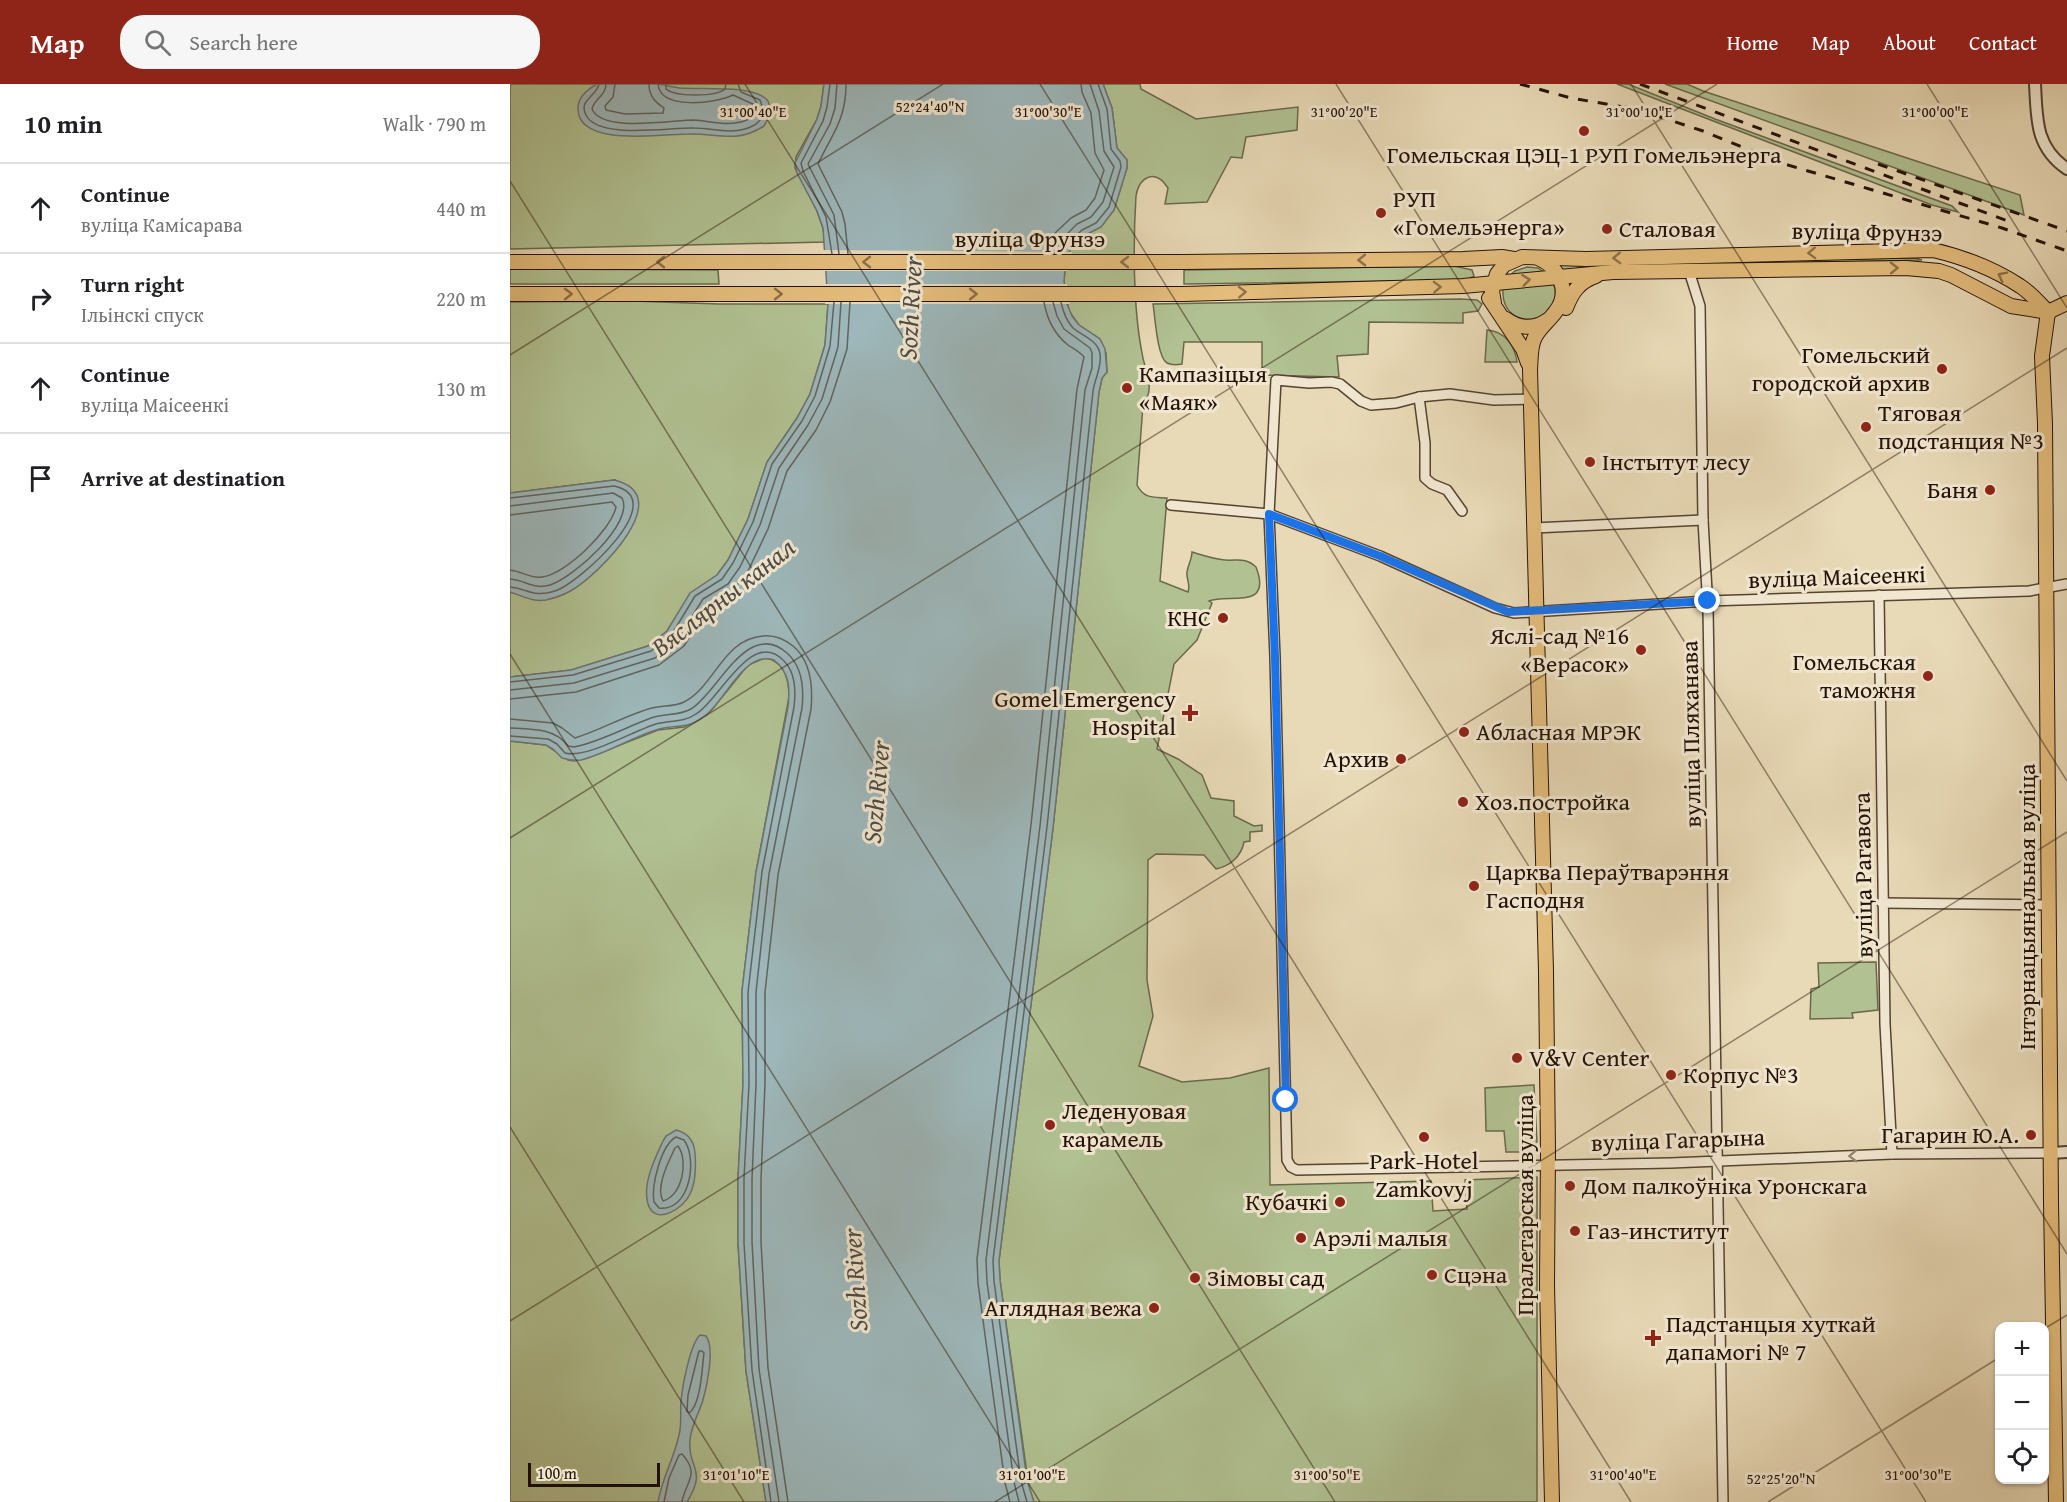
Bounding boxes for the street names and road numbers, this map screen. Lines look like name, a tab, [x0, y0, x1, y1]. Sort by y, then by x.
street label: вуліца Фрунзэ	[1791, 213, 1943, 250]
street label: вуліца Фрунзэ	[955, 221, 1105, 256]
street label: вуліца Маісеенкі	[1748, 556, 1927, 597]
street label: вуліца Пляханава	[1671, 640, 1710, 828]
street label: Інтэрнацыянальная вуліца	[2009, 763, 2044, 1050]
street label: вуліца Рагавога	[1844, 791, 1881, 958]
street label: Пралетарская вуліца	[1507, 1094, 1542, 1316]
street label: вуліца Гагарына	[1590, 1119, 1766, 1160]

